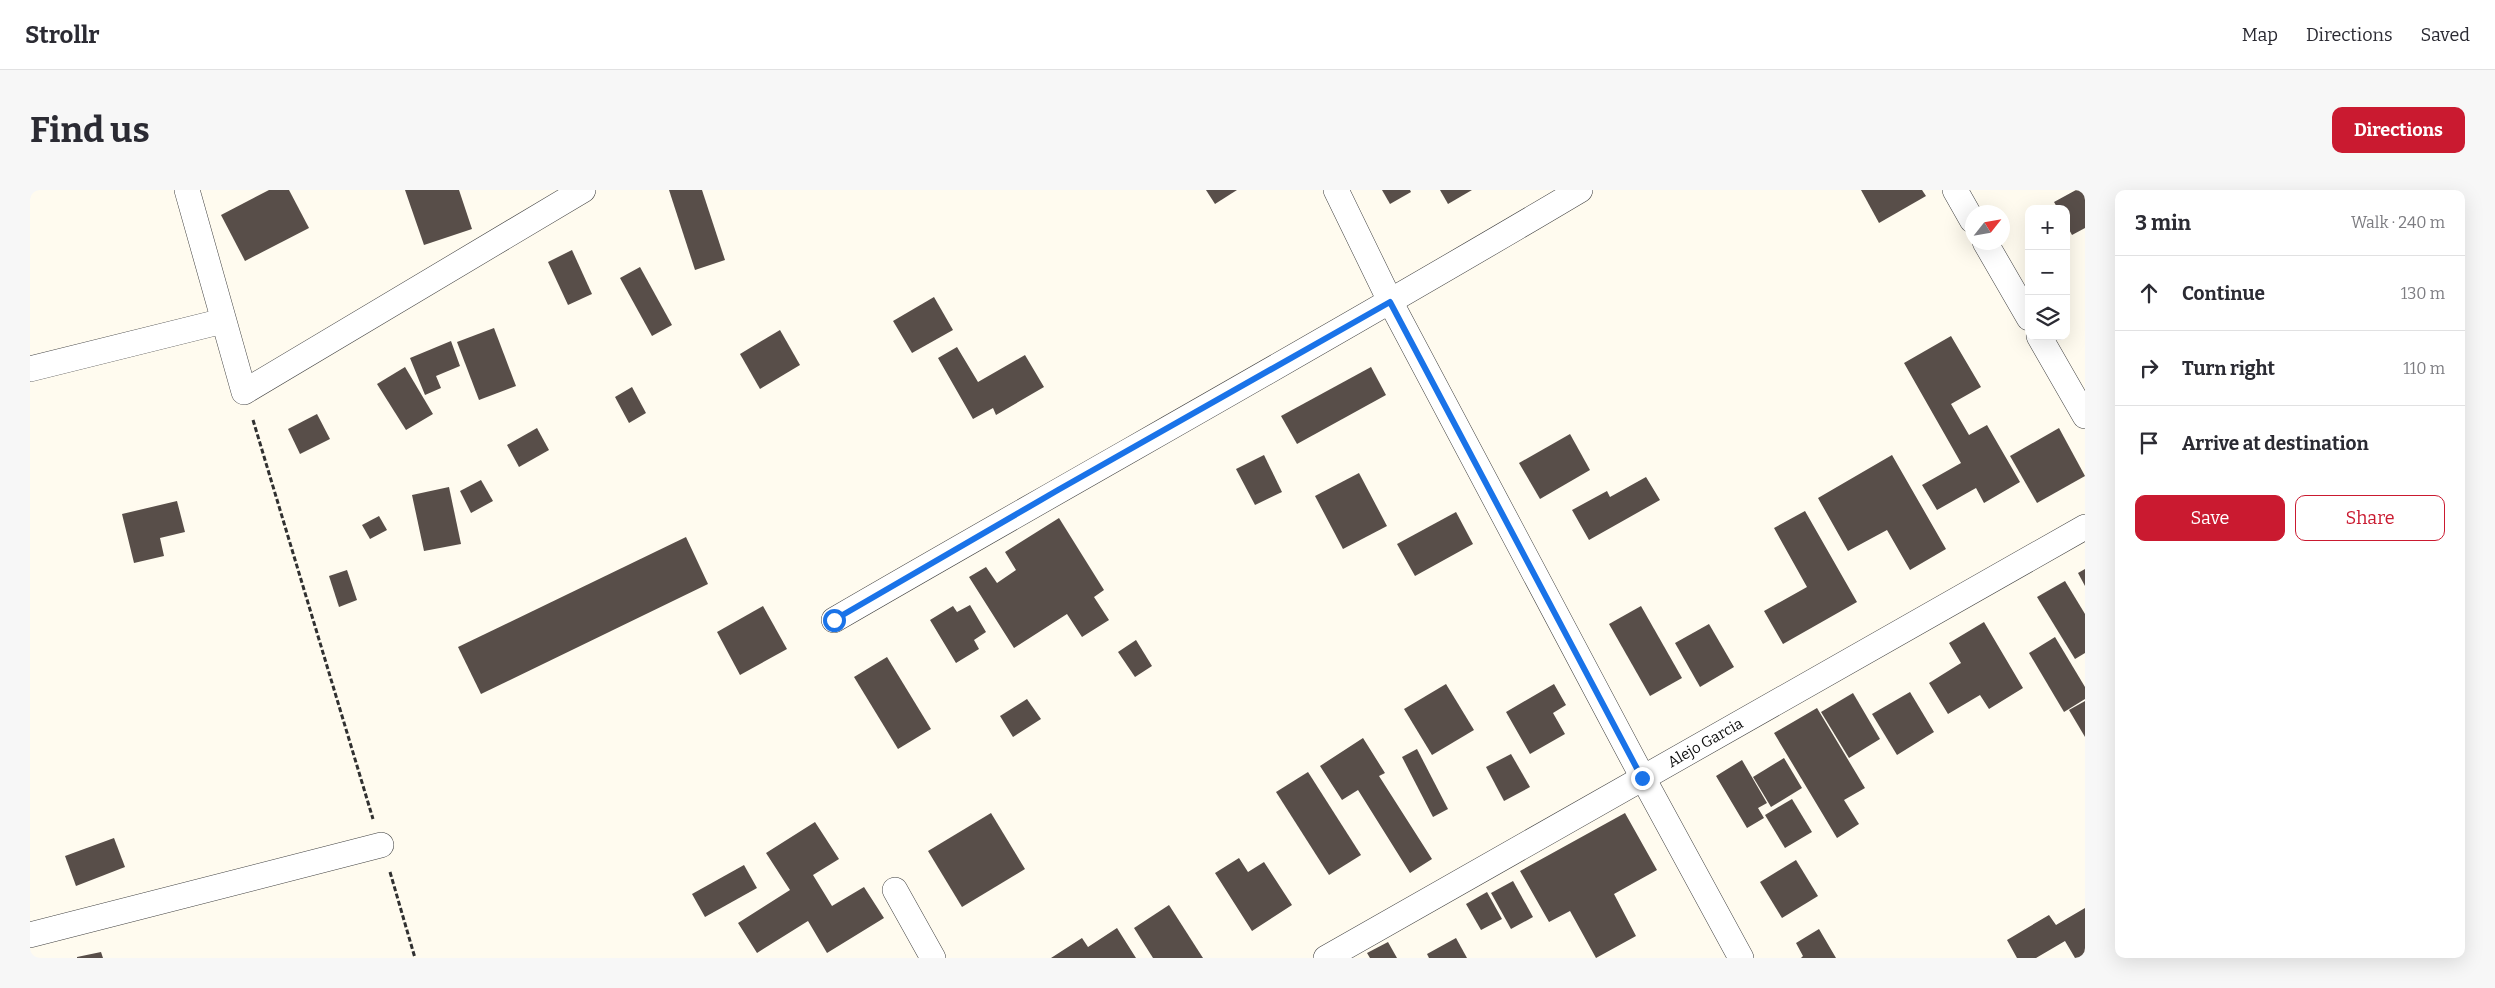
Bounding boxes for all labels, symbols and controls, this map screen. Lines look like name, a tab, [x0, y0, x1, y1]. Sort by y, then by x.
text: Strollr	[25, 21, 100, 49]
text: Map	[2242, 24, 2278, 46]
text: Directions	[2306, 24, 2393, 46]
text: Saved	[2421, 24, 2470, 46]
button: Directions	[2332, 107, 2465, 153]
text: Find us	[30, 109, 150, 151]
north arrow	[1965, 205, 2010, 250]
map controls	[2025, 205, 2070, 340]
button: +	[2025, 205, 2070, 250]
text: 3 min	[2135, 210, 2191, 236]
text: Walk · 240 m	[2351, 213, 2445, 232]
button: −	[2025, 250, 2070, 295]
icon: ahead	[2135, 279, 2163, 307]
text: Continue	[2182, 282, 2265, 305]
text: 130 m	[2401, 284, 2445, 303]
button: layers	[2025, 295, 2070, 340]
icon: right	[2135, 354, 2163, 382]
text: Turn right	[2182, 357, 2275, 380]
text: 110 m	[2403, 359, 2445, 378]
icon: arrive	[2135, 429, 2163, 457]
text: Arrive at destination	[2182, 432, 2369, 455]
button: Save	[2135, 495, 2285, 541]
button: Share	[2295, 495, 2445, 541]
route start	[823, 609, 846, 632]
street label: Alejo Garcia	[1664, 714, 1746, 771]
route end	[1631, 767, 1654, 790]

